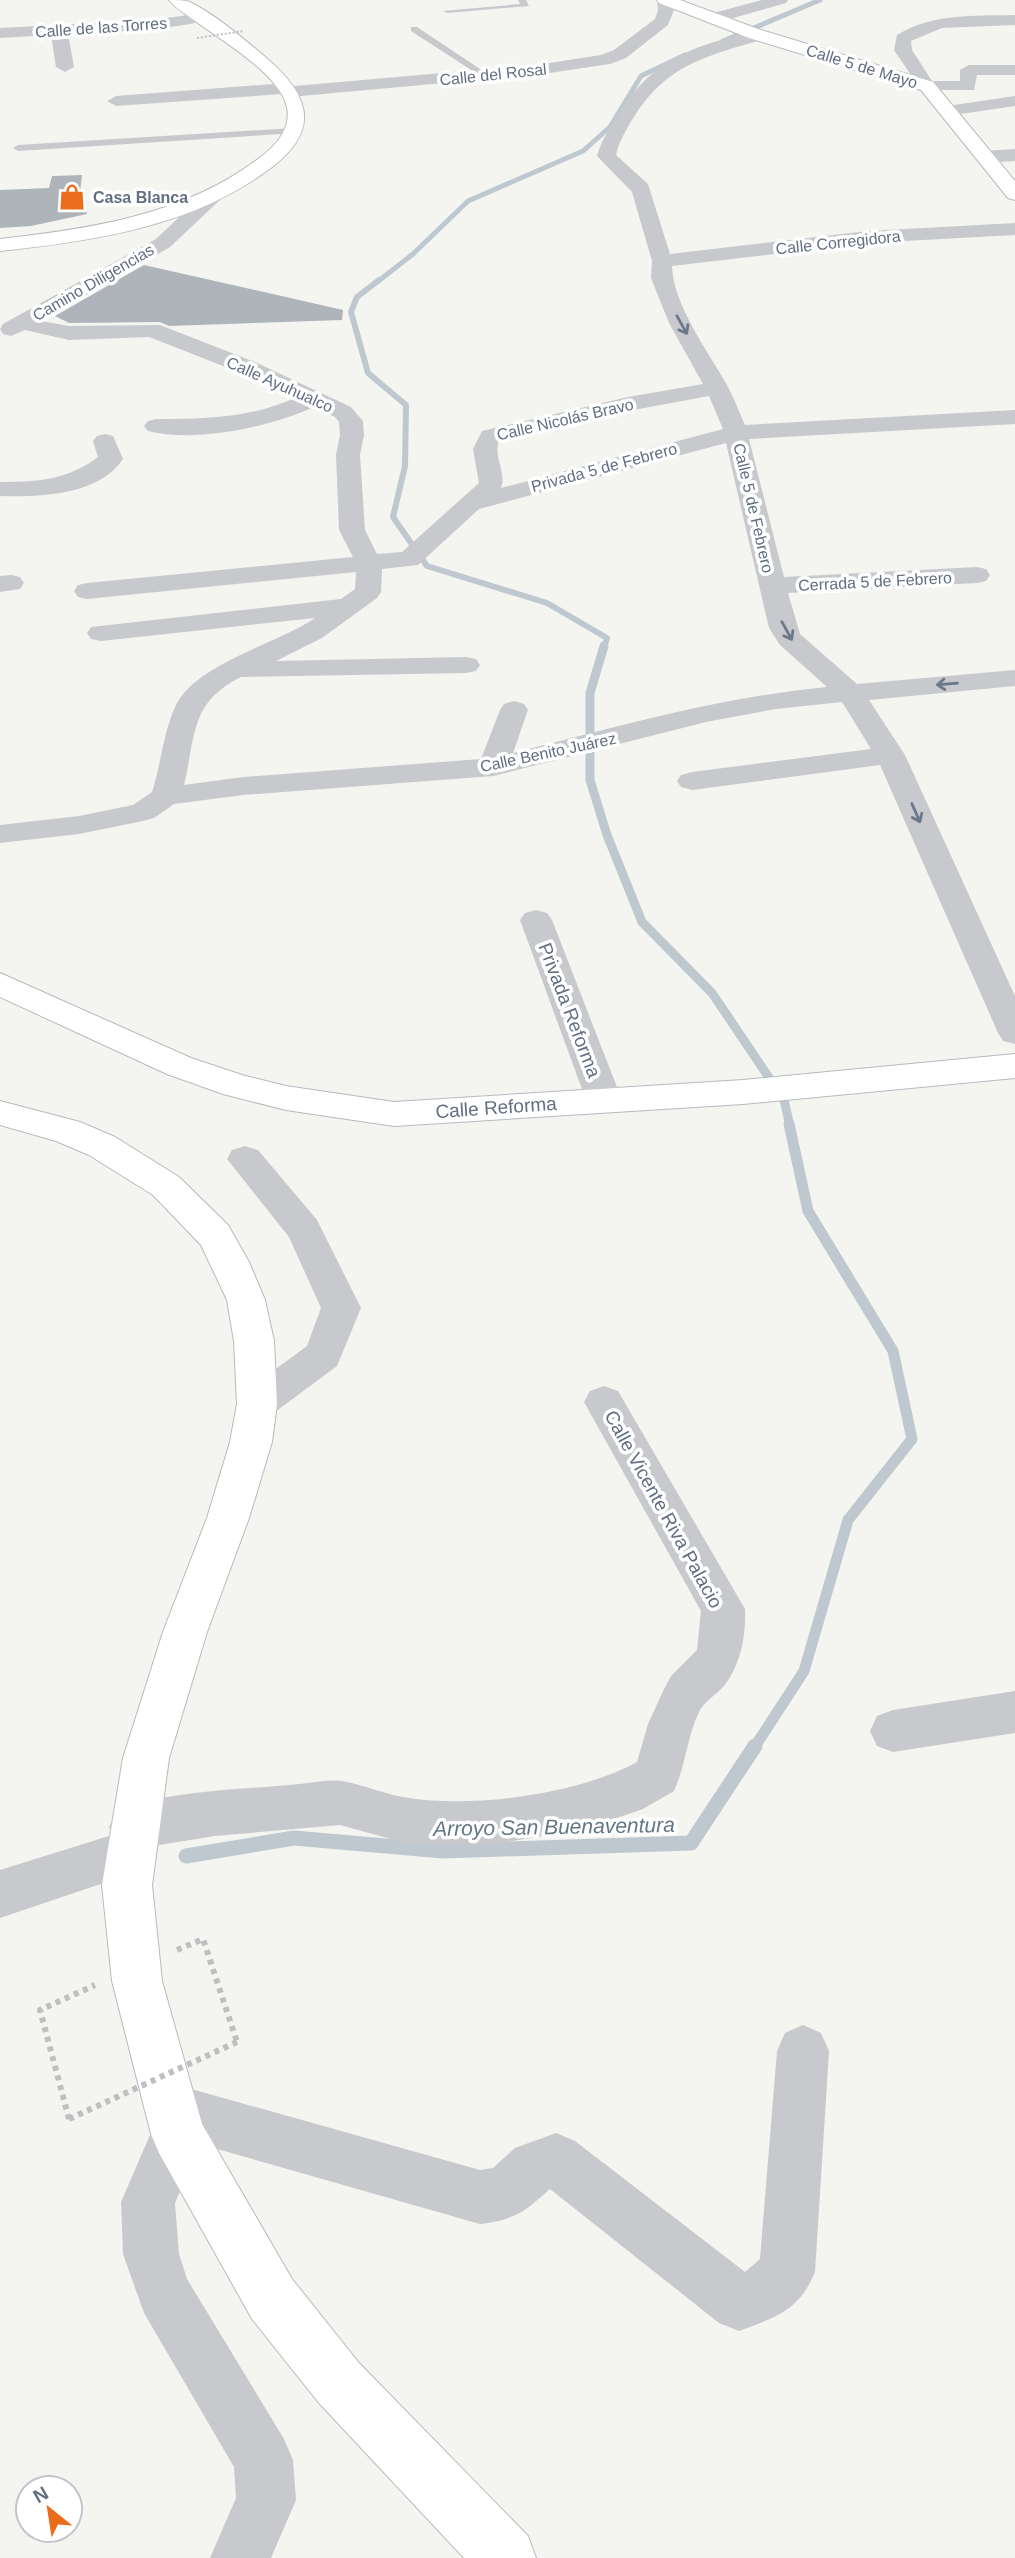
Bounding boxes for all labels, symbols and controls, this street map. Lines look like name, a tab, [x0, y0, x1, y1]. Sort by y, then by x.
street label: Calle de las Torres	[34, 14, 168, 41]
street label: Calle 5 de Mayo	[804, 41, 920, 92]
street label: Calle del Rosal	[439, 60, 547, 89]
shop icon: Casa Blanca	[57, 182, 87, 212]
place label: Casa Blanca	[93, 189, 188, 206]
street label: Calle Corregidora	[775, 227, 901, 258]
street label: Camino Diligencias	[30, 241, 157, 324]
one-way arrow	[675, 315, 689, 335]
street label: Calle Ayuhualco	[224, 353, 336, 416]
street label: Calle Nicolás Bravo	[495, 395, 635, 443]
street label: Privada 5 de Febrero	[529, 440, 679, 495]
street label: Calle 5 de Febrero	[730, 442, 777, 575]
street label: Cerrada 5 de Febrero	[798, 569, 952, 594]
one-way arrow	[780, 620, 794, 640]
one-way arrow	[936, 678, 959, 691]
street label: Calle Benito Juárez	[478, 730, 618, 775]
one-way arrow	[910, 802, 923, 823]
street label: Privada Reforma	[534, 940, 605, 1081]
street label: Calle Reforma	[435, 1093, 558, 1122]
street label: Calle Vicente Riva Palacio	[600, 1407, 727, 1612]
water label: Arroyo San Buenaventura	[431, 1813, 675, 1840]
north arrow	[14, 2474, 84, 2544]
text: N	[30, 2482, 52, 2507]

